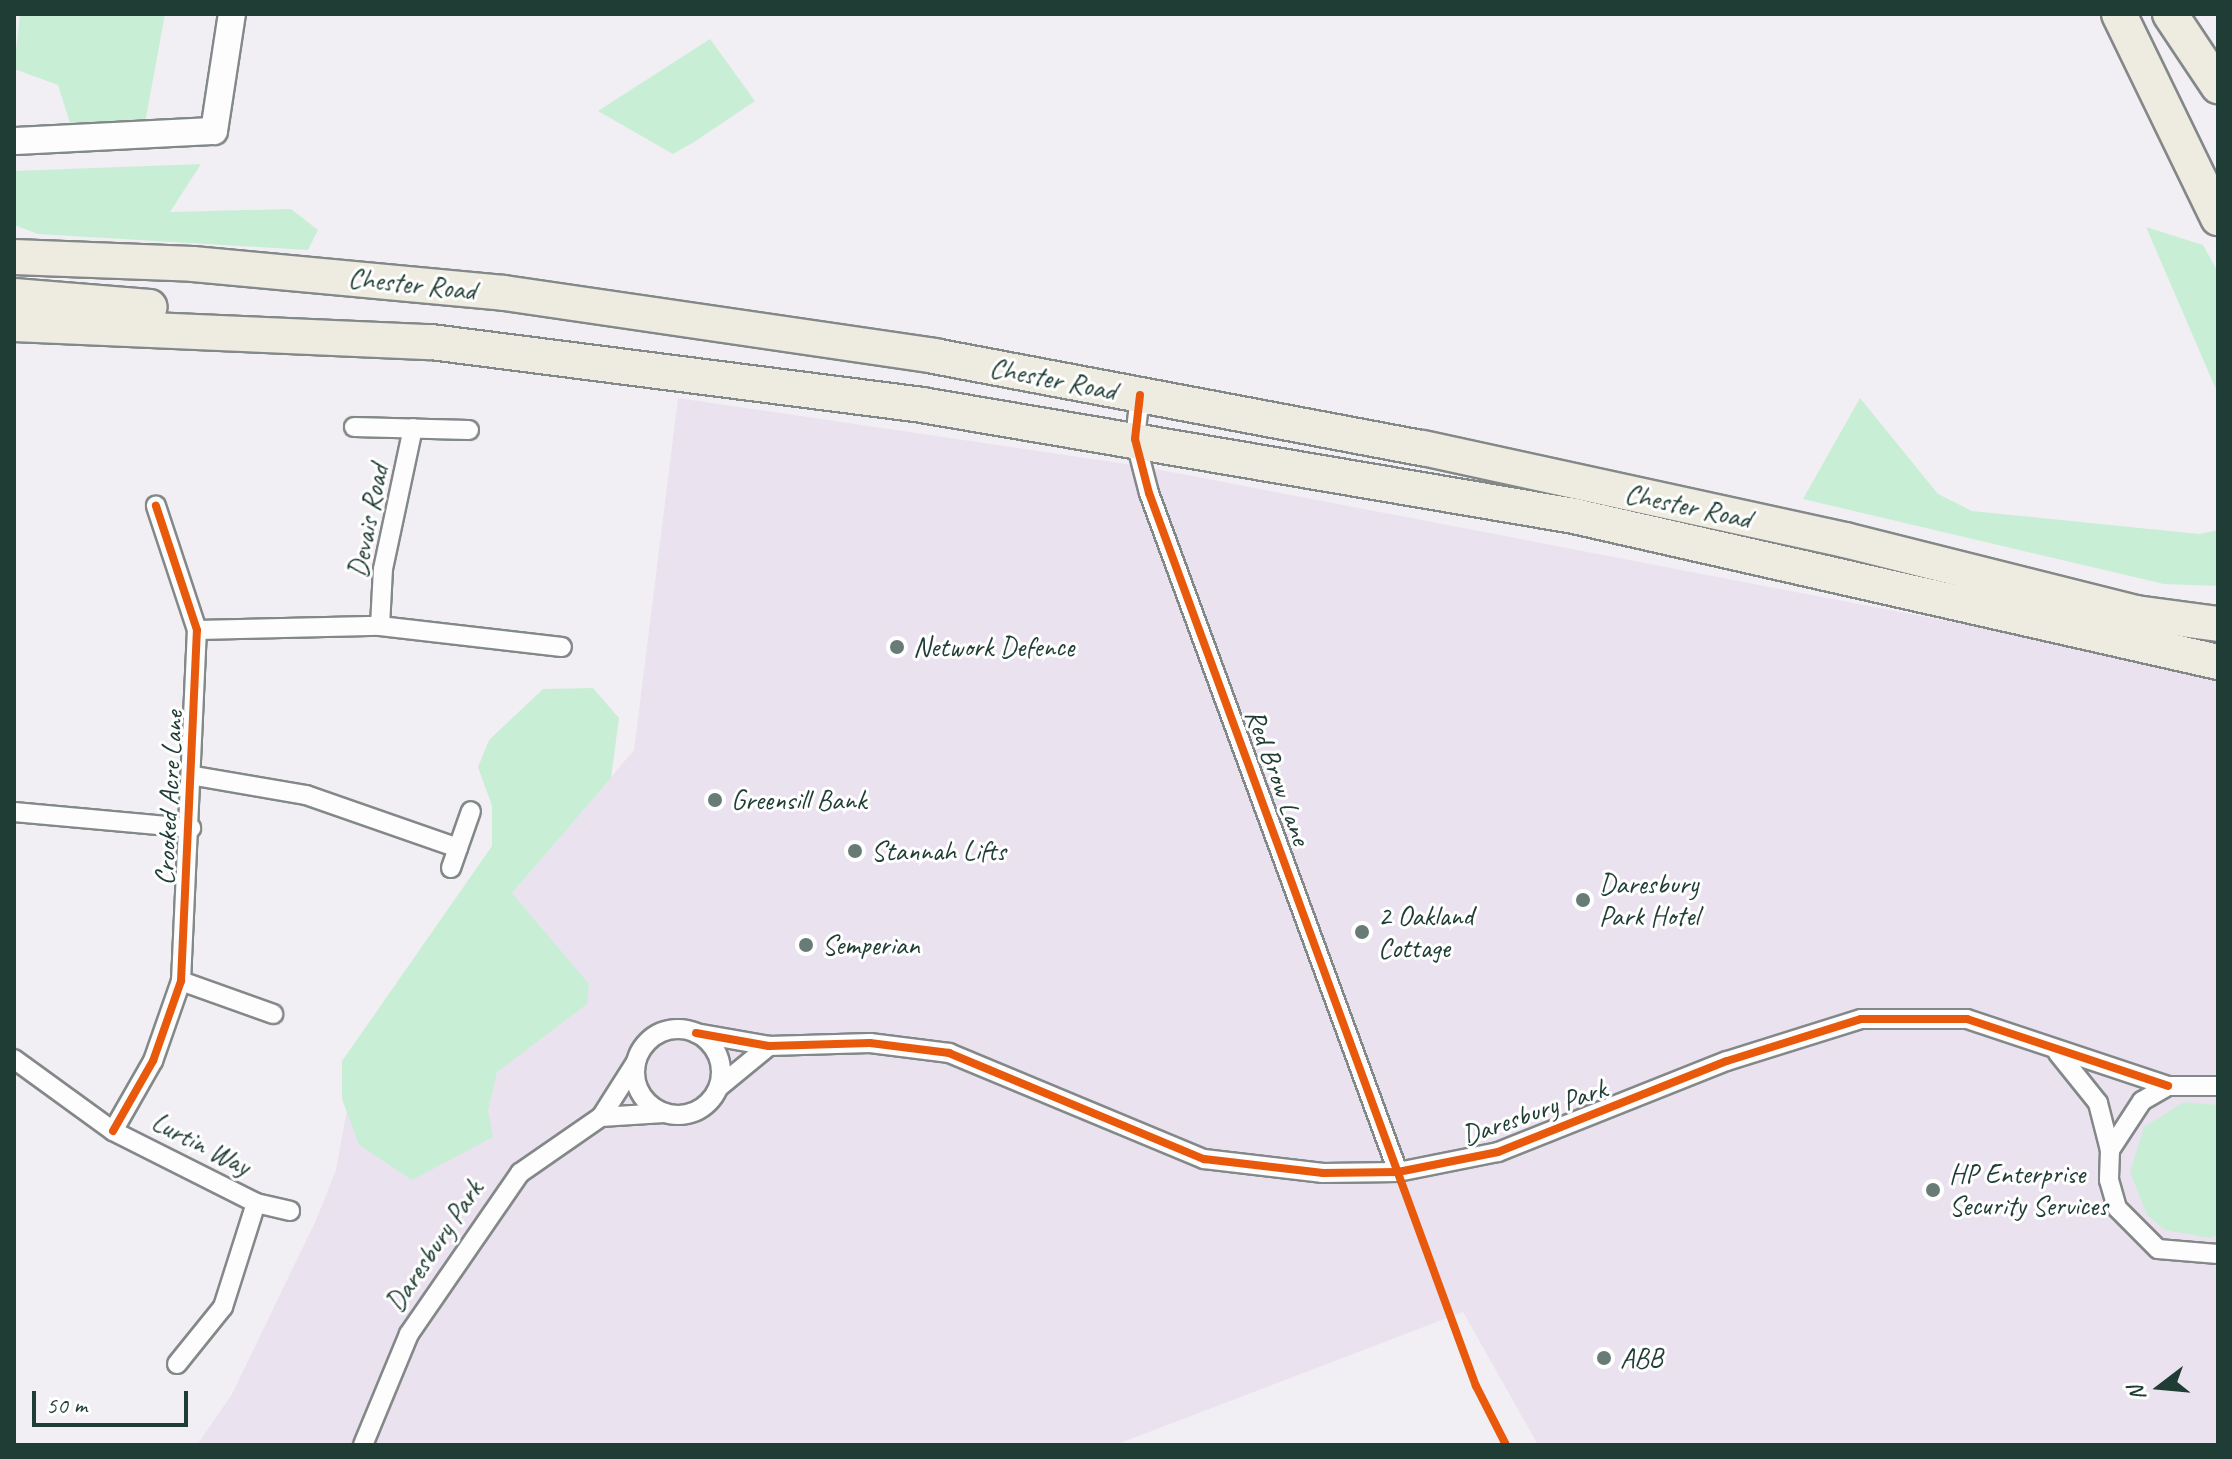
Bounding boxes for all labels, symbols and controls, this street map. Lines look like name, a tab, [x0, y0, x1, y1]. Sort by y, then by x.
street label: Chester Road	[347, 261, 477, 307]
street label: Chester Road	[987, 350, 1119, 408]
street label: Devais Road	[341, 462, 395, 580]
street label: Chester Road	[1622, 476, 1754, 536]
place label: Network Defence	[913, 630, 1075, 664]
marker: Network Defence	[888, 638, 906, 656]
street label: Red Brow Lane	[1238, 704, 1318, 850]
street label: Crooked Acre Lane	[148, 709, 190, 887]
place label: Greensill Bank	[731, 783, 866, 817]
marker: Greensill Bank	[706, 791, 724, 809]
place label: Stannah Lifts	[871, 834, 1006, 868]
marker: Stannah Lifts	[846, 842, 864, 860]
place label: Daresbury Park Hotel	[1599, 867, 1699, 933]
marker: Daresbury Park Hotel	[1574, 891, 1592, 909]
place label: 2 Oakland Cottage	[1378, 899, 1473, 965]
marker: 2 Oakland Cottage	[1353, 923, 1371, 941]
place label: Semperian	[822, 928, 920, 962]
marker: Semperian	[797, 936, 815, 954]
street label: Daresbury Park	[1457, 1072, 1611, 1152]
street label: Lurtin Way	[146, 1105, 256, 1183]
place label: HP Enterprise Security Services	[1949, 1157, 2108, 1223]
street label: Daresbury Park	[378, 1174, 490, 1318]
marker: HP Enterprise Security Services	[1924, 1181, 1942, 1199]
place label: ABB	[1620, 1341, 1663, 1375]
north arrow	[2120, 1347, 2200, 1427]
marker: ABB	[1595, 1349, 1613, 1367]
scale bar	[36, 1375, 192, 1425]
text: N	[2122, 1383, 2152, 1404]
text: 50 m	[46, 1390, 87, 1420]

